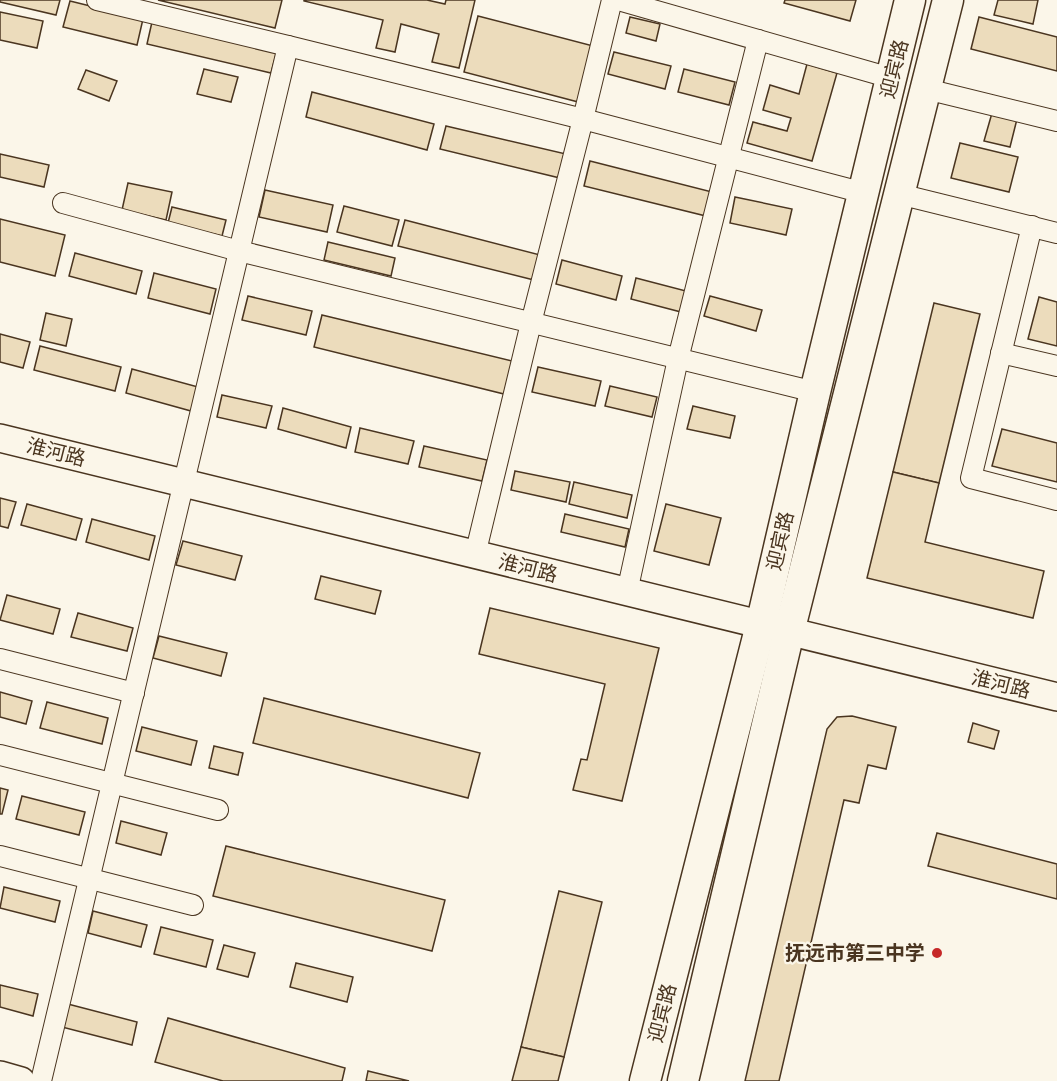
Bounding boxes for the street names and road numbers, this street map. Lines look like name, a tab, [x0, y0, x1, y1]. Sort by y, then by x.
street label: 迎宾路	[874, 37, 914, 101]
street label: 淮河路	[24, 432, 88, 472]
street label: 迎宾路	[761, 509, 799, 573]
street label: 淮河路	[496, 548, 560, 588]
street label: 淮河路	[969, 664, 1033, 704]
street label: 迎宾路	[642, 981, 682, 1045]

